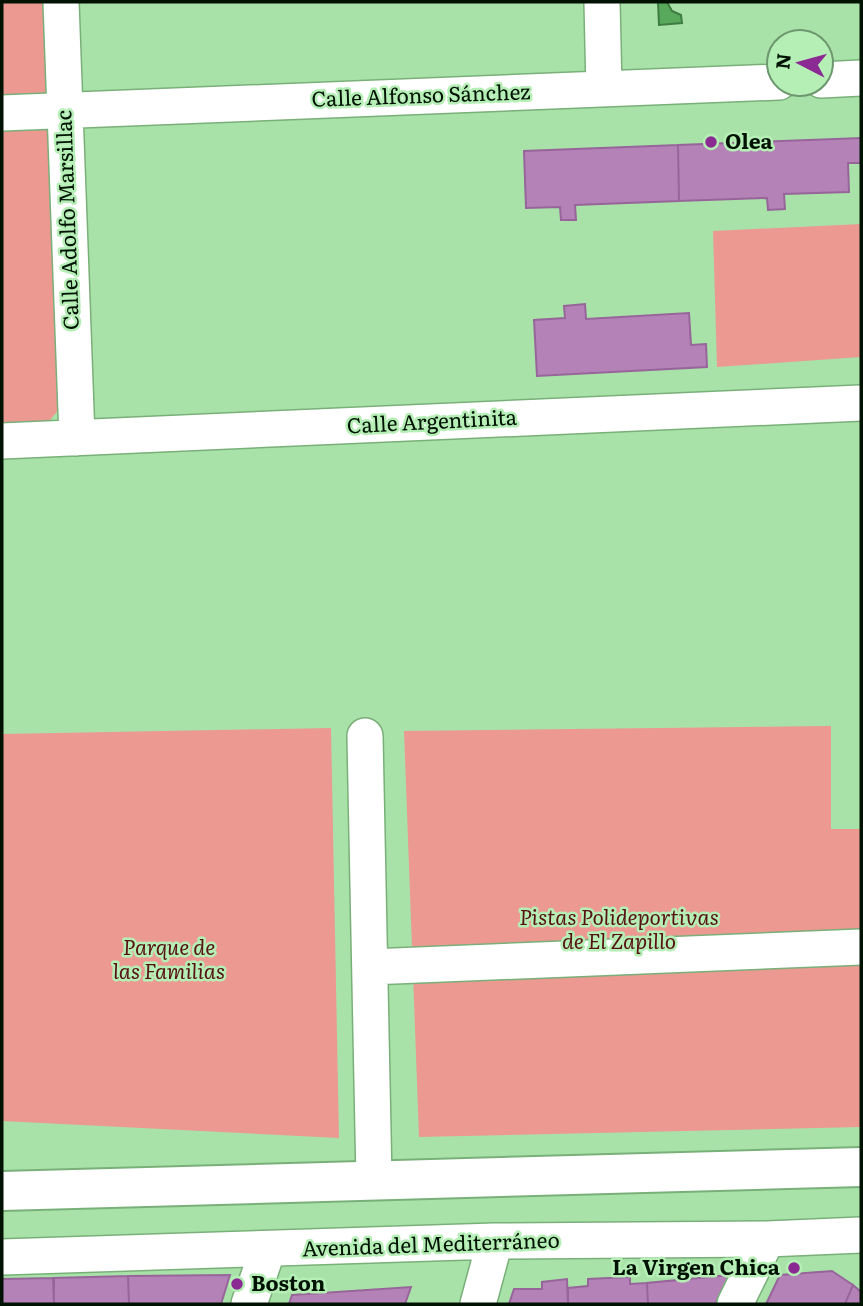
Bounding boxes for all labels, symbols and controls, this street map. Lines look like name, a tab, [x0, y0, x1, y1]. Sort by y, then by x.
north arrow	[765, 28, 835, 98]
text: N	[767, 52, 797, 71]
street label: Calle Alfonso Sánchez	[311, 74, 531, 113]
street label: Calle Adolfo Marsillac	[46, 110, 85, 331]
place label: Olea	[725, 124, 774, 155]
marker: Olea	[703, 134, 719, 150]
street label: Calle Argentinita	[346, 400, 518, 439]
park label: Pistas Polideportivas de El Zapillo	[519, 900, 719, 955]
park label: Parque de las Familias	[113, 930, 225, 985]
street label: Avenida del Mediterráneo	[302, 1223, 560, 1262]
place label: La Virgen Chica	[612, 1250, 781, 1281]
marker: La Virgen Chica	[786, 1260, 802, 1276]
place label: Boston	[251, 1266, 326, 1297]
marker: Boston	[229, 1276, 245, 1292]

